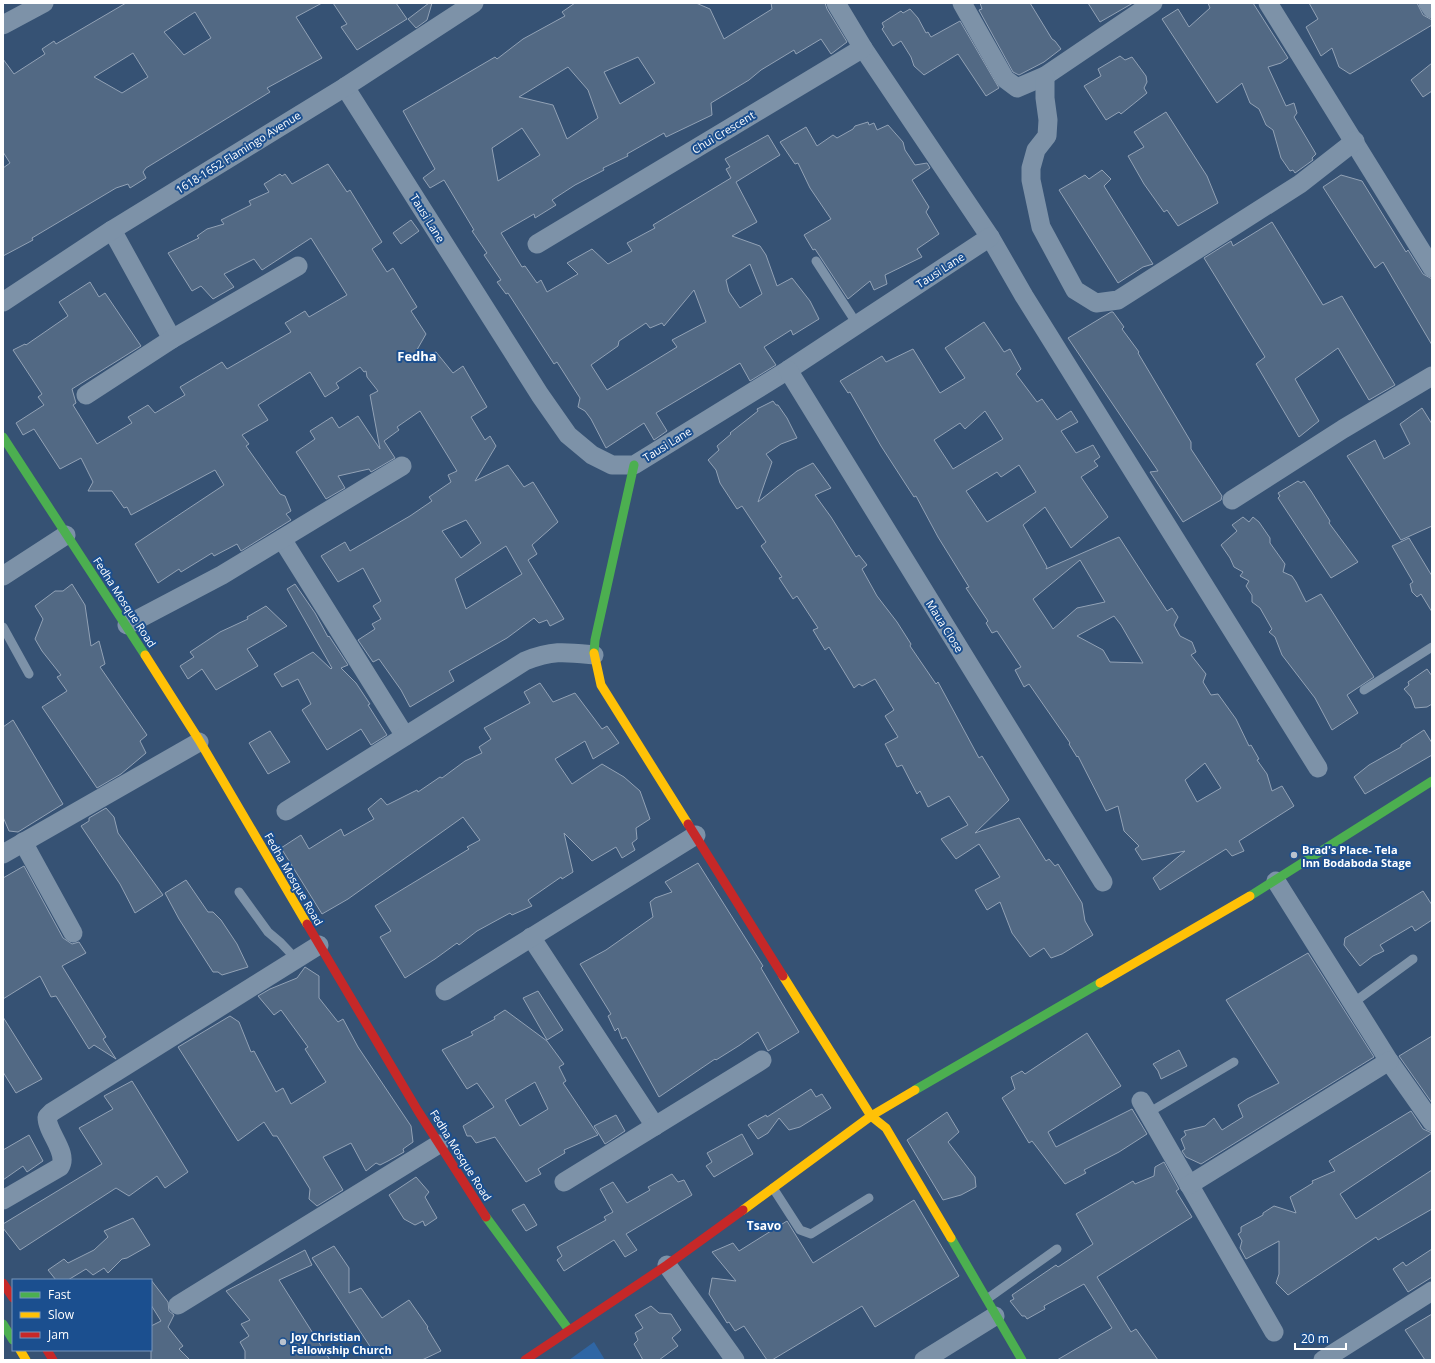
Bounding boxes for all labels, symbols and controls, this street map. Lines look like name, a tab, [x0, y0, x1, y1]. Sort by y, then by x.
street label: 1618-1652 Flamingo Avenue	[173, 107, 303, 197]
street label: Chui Crescent	[689, 107, 757, 157]
street label: Tausi Lane	[407, 191, 449, 245]
street label: Tausi Lane	[913, 249, 967, 291]
district label: Fedha	[397, 347, 437, 365]
street label: Tausi Lane	[640, 423, 694, 465]
street label: Fedha Mosque Road	[90, 554, 160, 650]
street label: Maua Close	[923, 597, 967, 655]
street label: Fedha Mosque Road	[261, 830, 327, 928]
place label: Brad's Place- Tela Inn Bodaboda Stage	[1302, 842, 1412, 870]
marker: Brad's Place- Tela Inn Bodaboda Stage	[1289, 850, 1299, 860]
street label: Fedha Mosque Road	[427, 1107, 495, 1203]
district label: Tsavo	[747, 1217, 781, 1234]
legend	[12, 1279, 152, 1351]
text: Fast	[48, 1286, 71, 1303]
text: Slow	[48, 1306, 75, 1323]
scale bar	[1295, 1325, 1346, 1351]
text: Jam	[47, 1326, 69, 1343]
place label: Joy Christian Fellowship Church	[290, 1329, 392, 1357]
text: 20 m	[1301, 1330, 1329, 1347]
marker: Joy Christian Fellowship Church	[278, 1337, 288, 1347]

